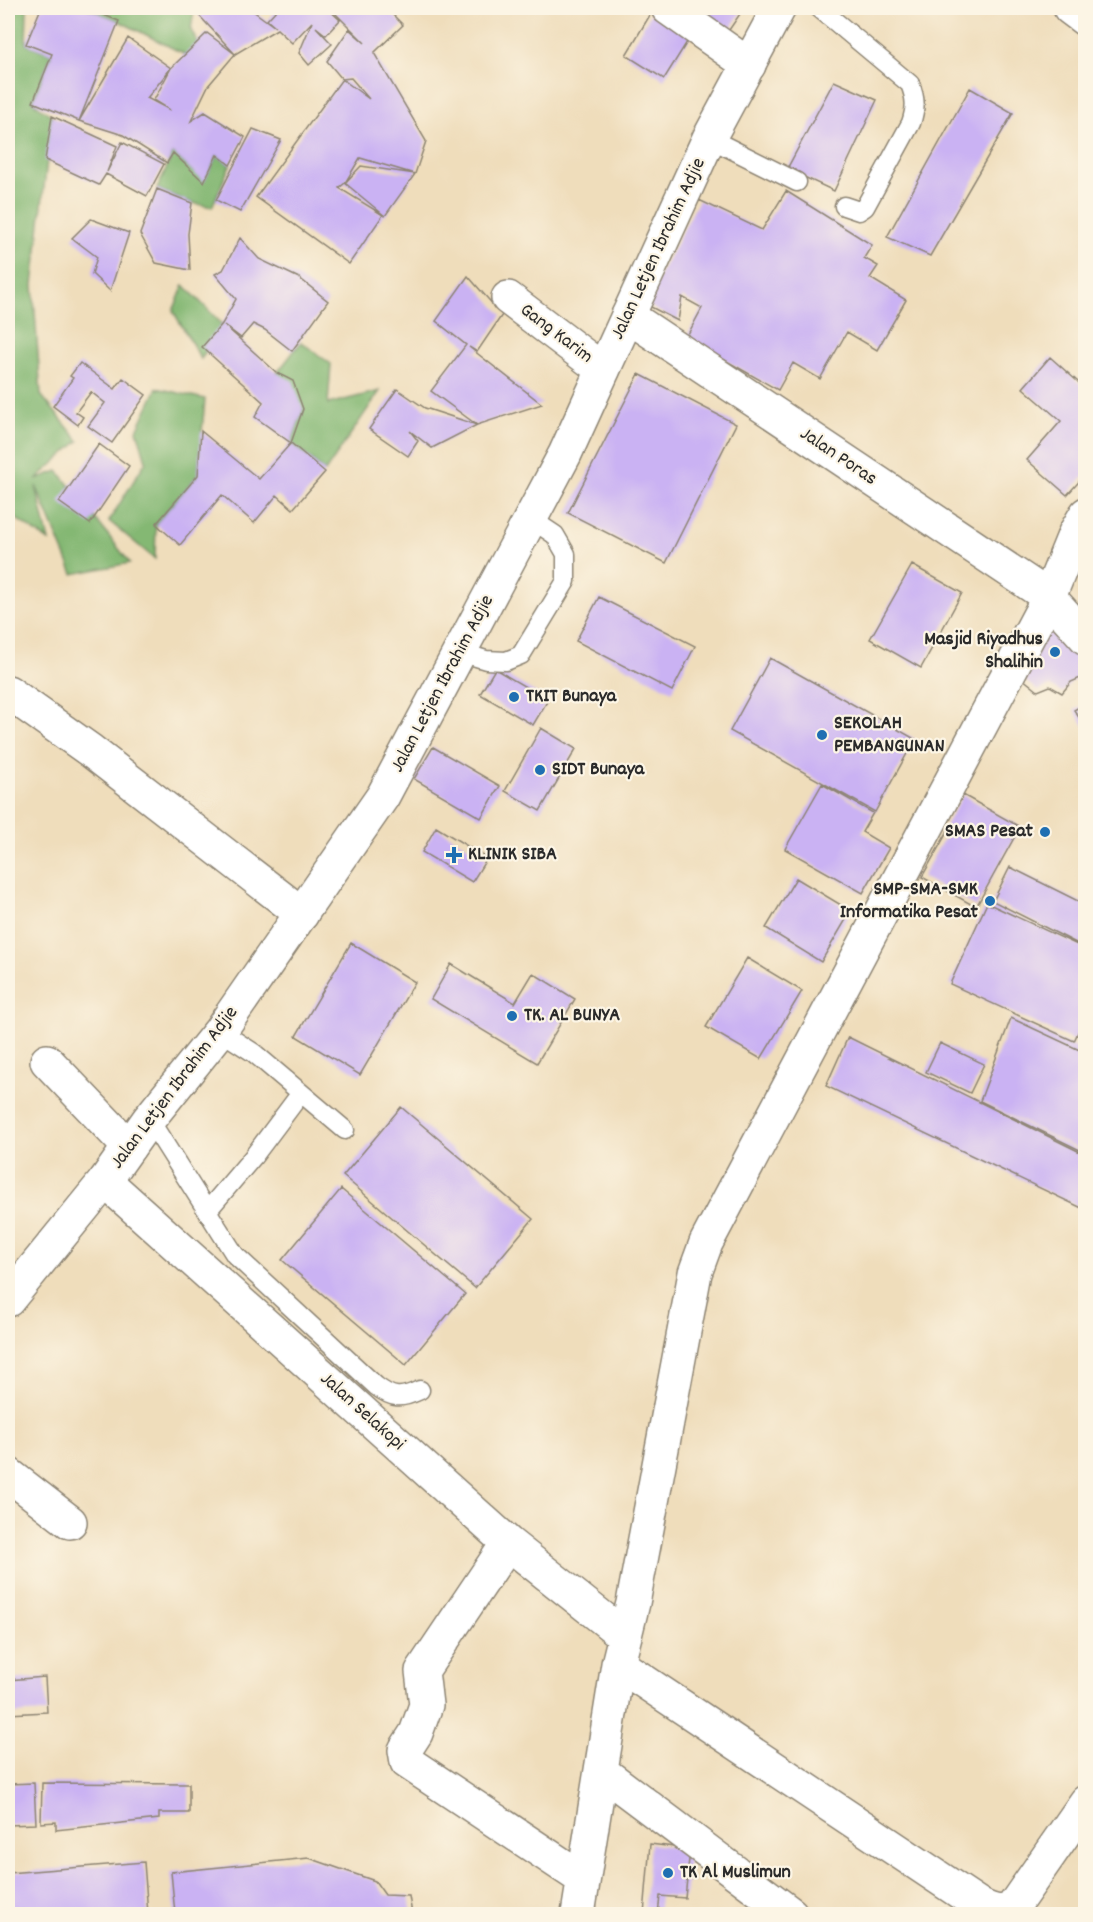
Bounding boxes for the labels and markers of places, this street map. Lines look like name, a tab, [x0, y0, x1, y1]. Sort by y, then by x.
place label: Masjid Riyadhus Shalihin	[924, 626, 1043, 677]
marker: Masjid Riyadhus Shalihin	[1048, 645, 1062, 659]
place label: TKIT Bunaya	[526, 683, 617, 711]
marker: TKIT Bunaya	[507, 690, 521, 704]
place label: SEKOLAH PEMBANGUNAN	[834, 710, 945, 761]
marker: SEKOLAH PEMBANGUNAN	[815, 728, 829, 742]
place label: SIDT Bunaya	[552, 756, 645, 784]
marker: SIDT Bunaya	[533, 763, 547, 777]
place label: SMAS Pesat	[945, 818, 1034, 846]
marker: SMAS Pesat	[1038, 825, 1052, 839]
place label: KLINIK SIBA	[468, 841, 557, 869]
marker: KLINIK SIBA	[445, 846, 463, 864]
place label: SMP-SMA-SMK Informatika Pesat	[840, 876, 979, 927]
marker: SMP-SMA-SMK Informatika Pesat	[983, 894, 997, 908]
place label: TK. AL BUNYA	[524, 1002, 620, 1030]
marker: TK. AL BUNYA	[505, 1009, 519, 1023]
place label: TK Al Muslimun	[680, 1859, 791, 1887]
marker: TK Al Muslimun	[661, 1866, 675, 1880]

